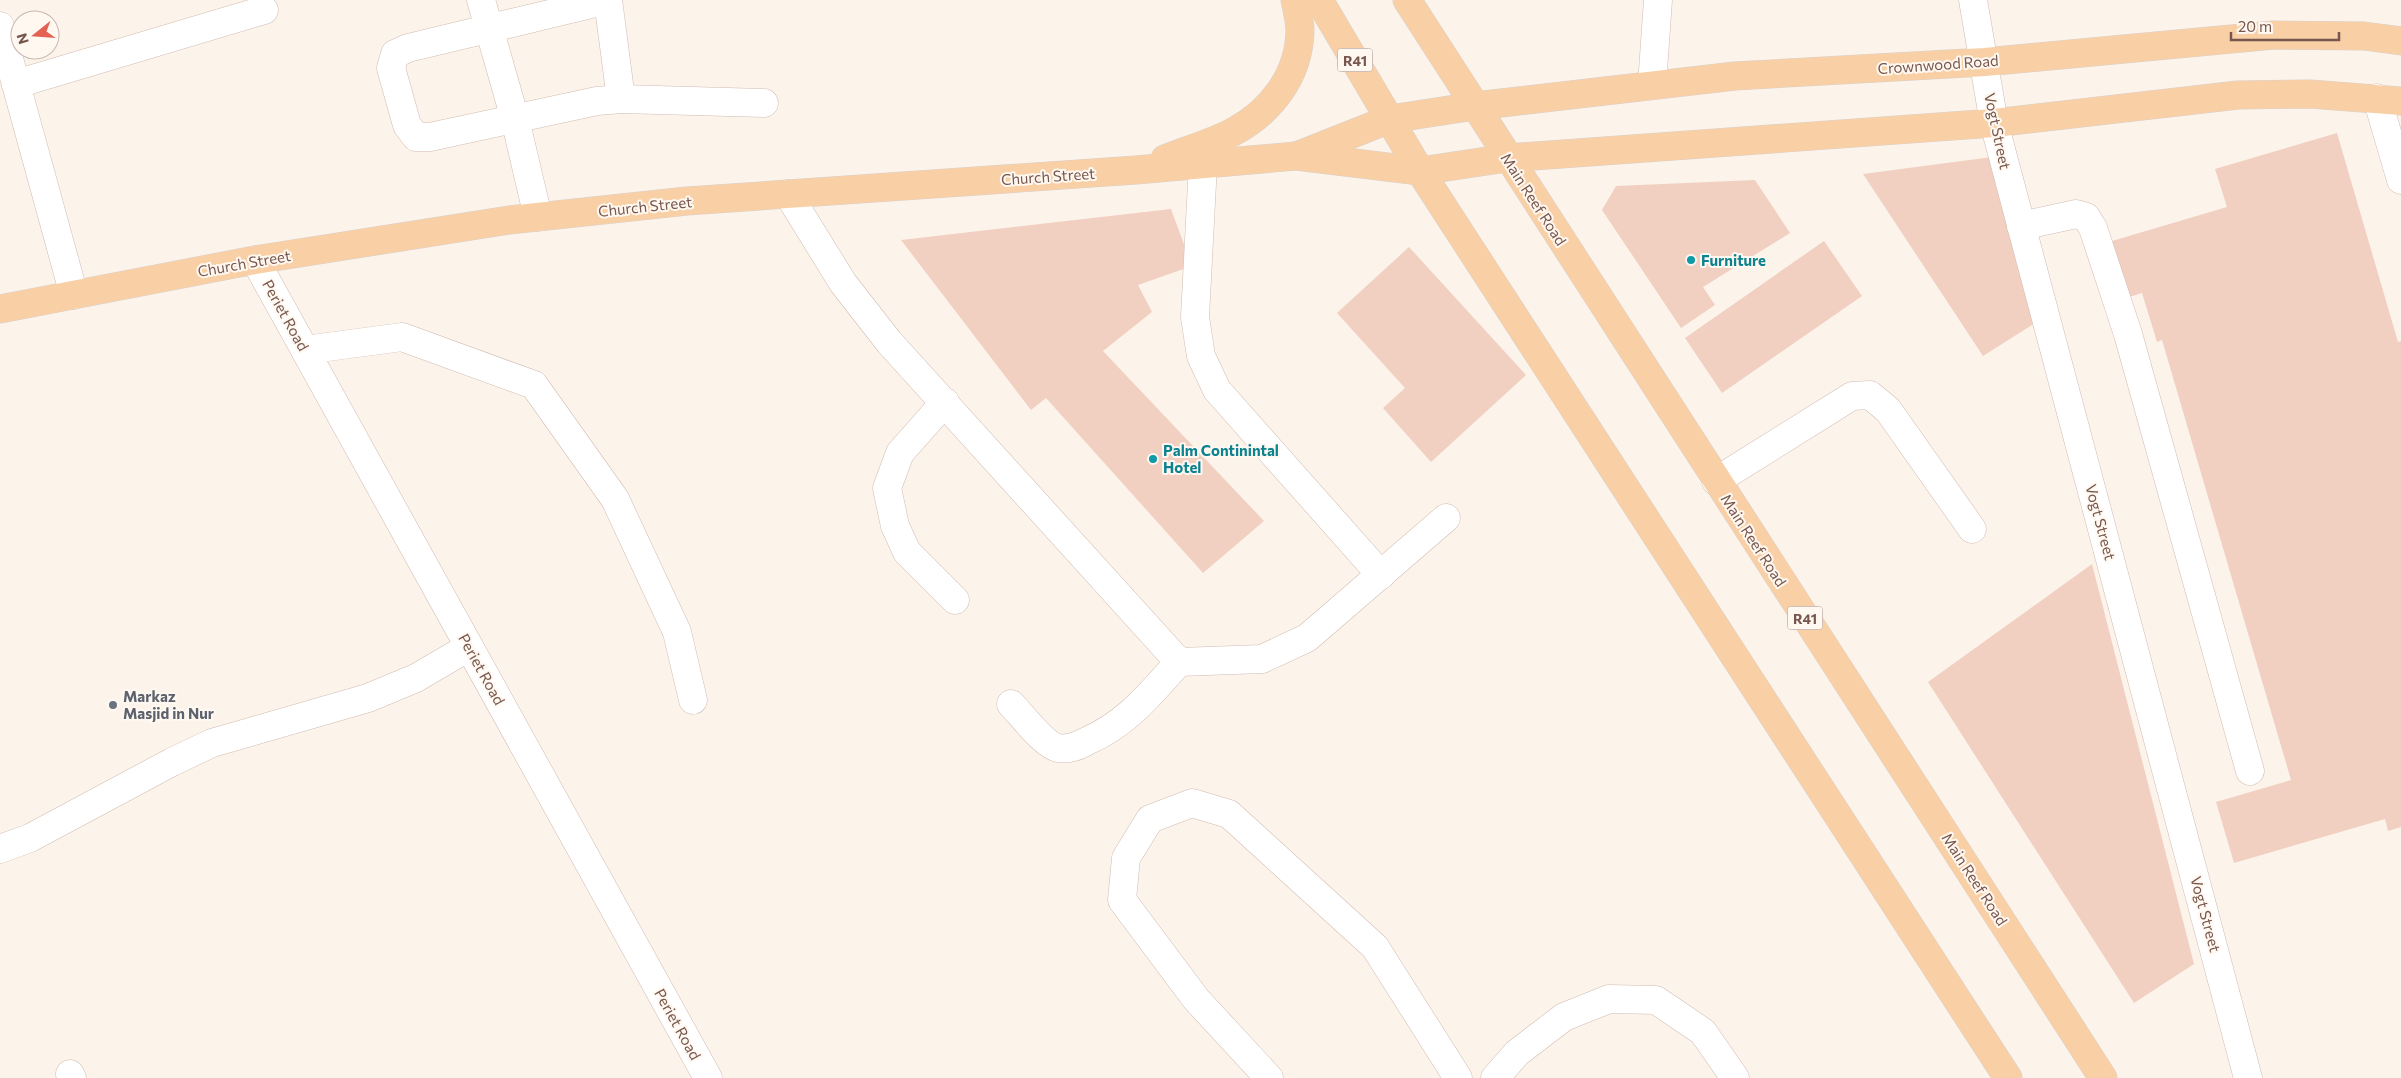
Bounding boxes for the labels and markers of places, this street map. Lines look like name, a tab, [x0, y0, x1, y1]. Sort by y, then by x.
place label: Furniture	[1701, 251, 1766, 269]
marker: Furniture	[1685, 254, 1697, 266]
place label: Palm Continintal Hotel	[1163, 441, 1279, 476]
marker: Palm Continintal Hotel	[1147, 453, 1159, 465]
place label: Markaz Masjid in Nur	[123, 687, 214, 722]
marker: Markaz Masjid in Nur	[107, 699, 119, 711]

